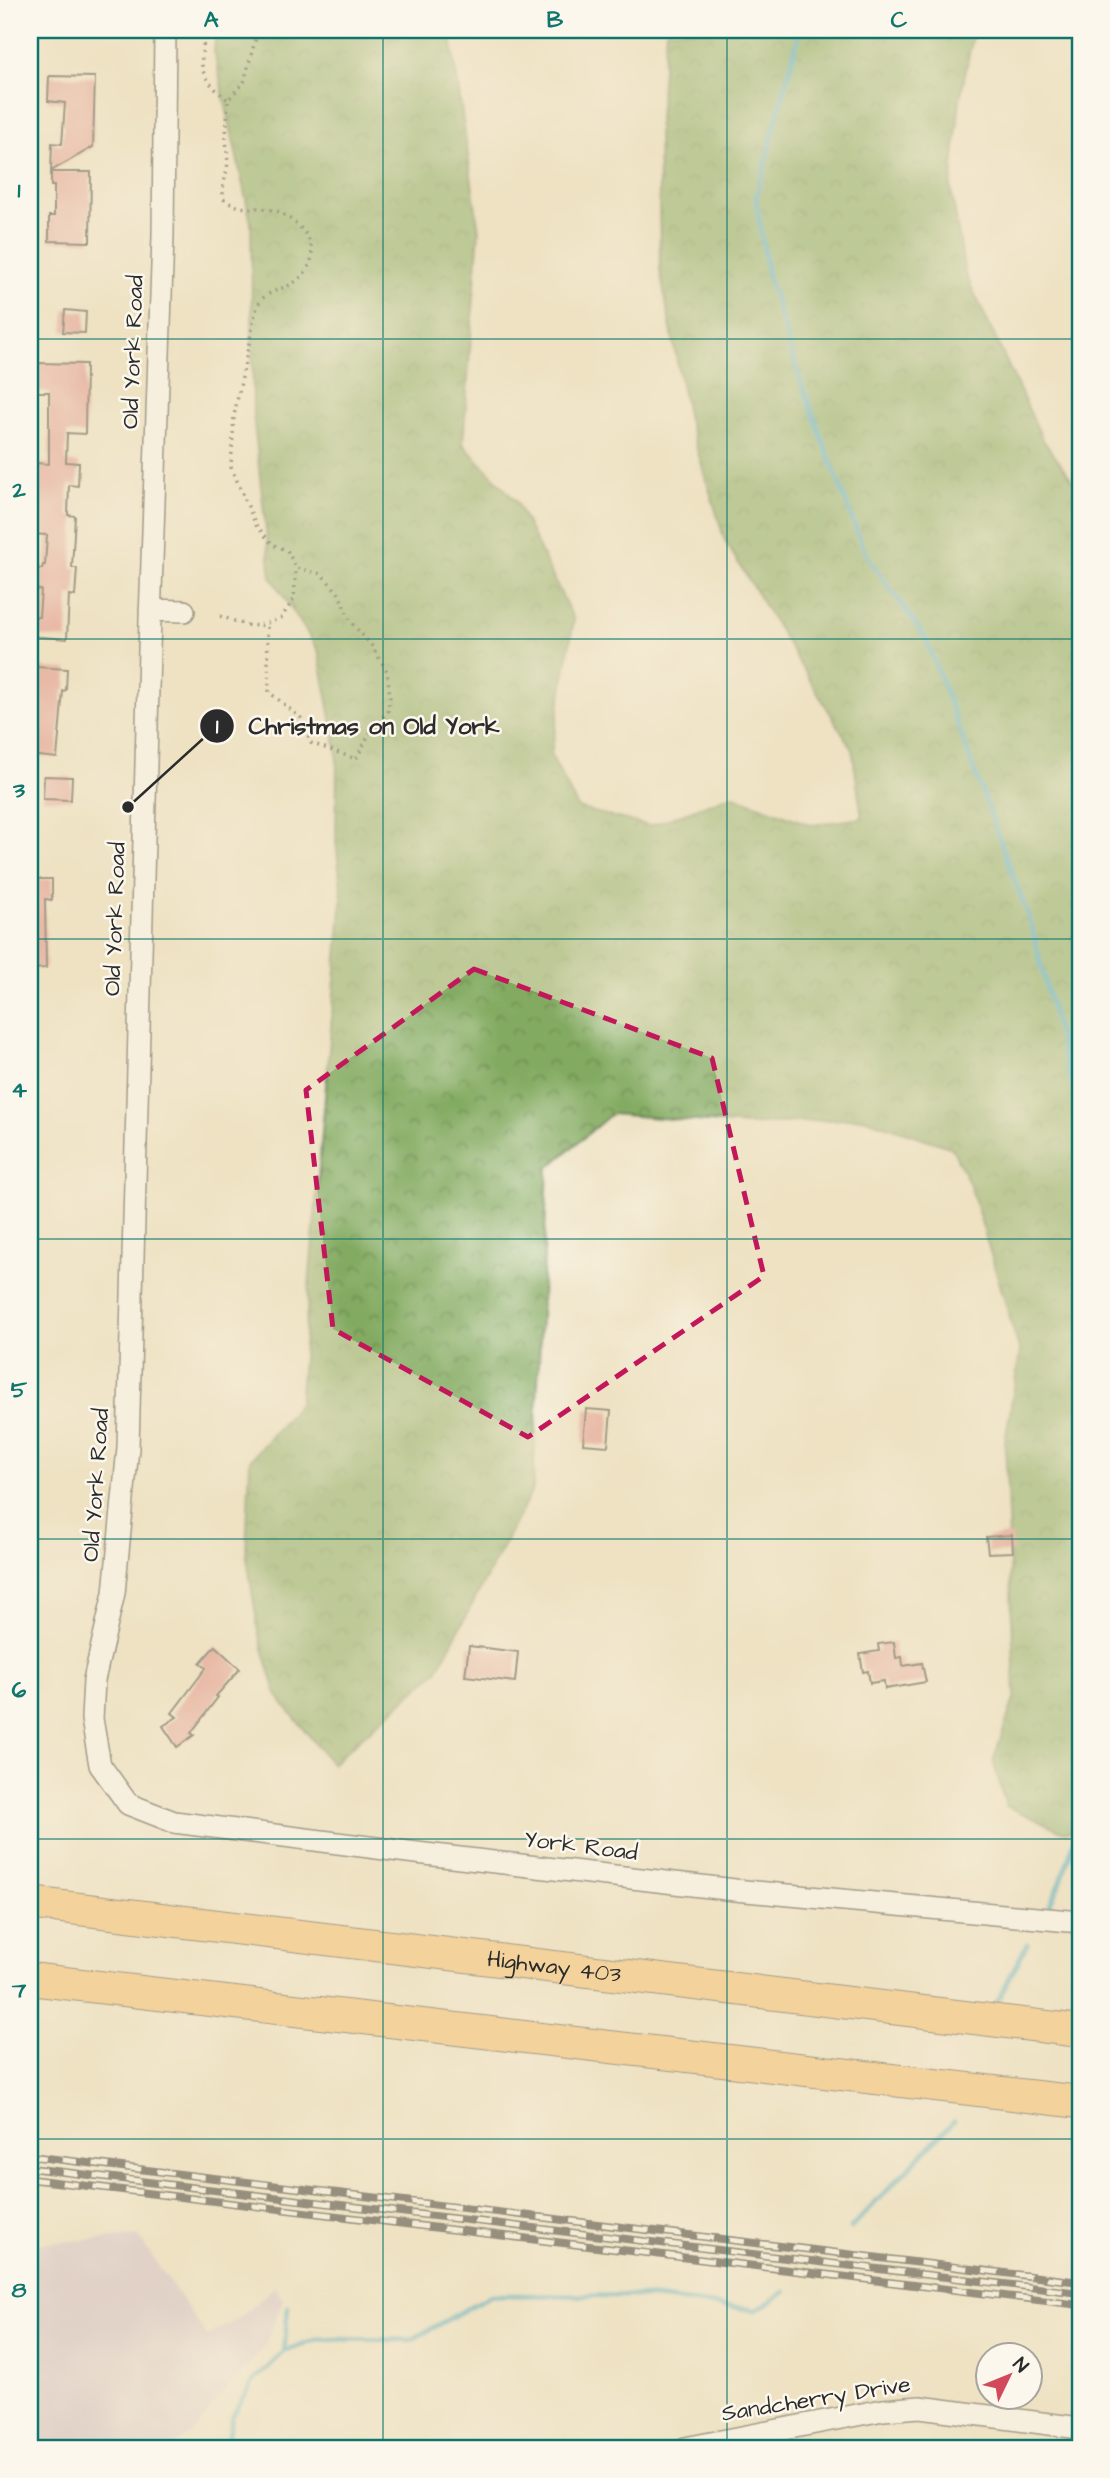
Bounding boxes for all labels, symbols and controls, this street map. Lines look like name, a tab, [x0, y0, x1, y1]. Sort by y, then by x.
text: A	[204, 4, 219, 36]
text: B	[547, 4, 564, 36]
text: C	[891, 4, 908, 36]
text: 1	[18, 174, 21, 206]
street label: Old York Road	[114, 274, 152, 430]
text: 2	[11, 474, 26, 506]
callout: Christmas on Old York	[199, 703, 514, 748]
text: Christmas on Old York	[248, 710, 500, 744]
text: 1	[216, 712, 219, 741]
text: 3	[12, 774, 25, 806]
street label: Old York Road	[96, 841, 134, 997]
text: 4	[11, 1074, 27, 1106]
text: 5	[11, 1374, 28, 1406]
street label: Old York Road	[75, 1407, 117, 1563]
text: 6	[12, 1674, 27, 1706]
street label: York Road	[522, 1823, 640, 1869]
street label: Highway 403	[485, 1943, 623, 1991]
text: 7	[11, 1974, 27, 2006]
text: 8	[12, 2274, 27, 2306]
north arrow	[974, 2342, 1044, 2412]
text: N	[1006, 2352, 1034, 2379]
street label: Sandcherry Drive	[719, 2368, 913, 2431]

